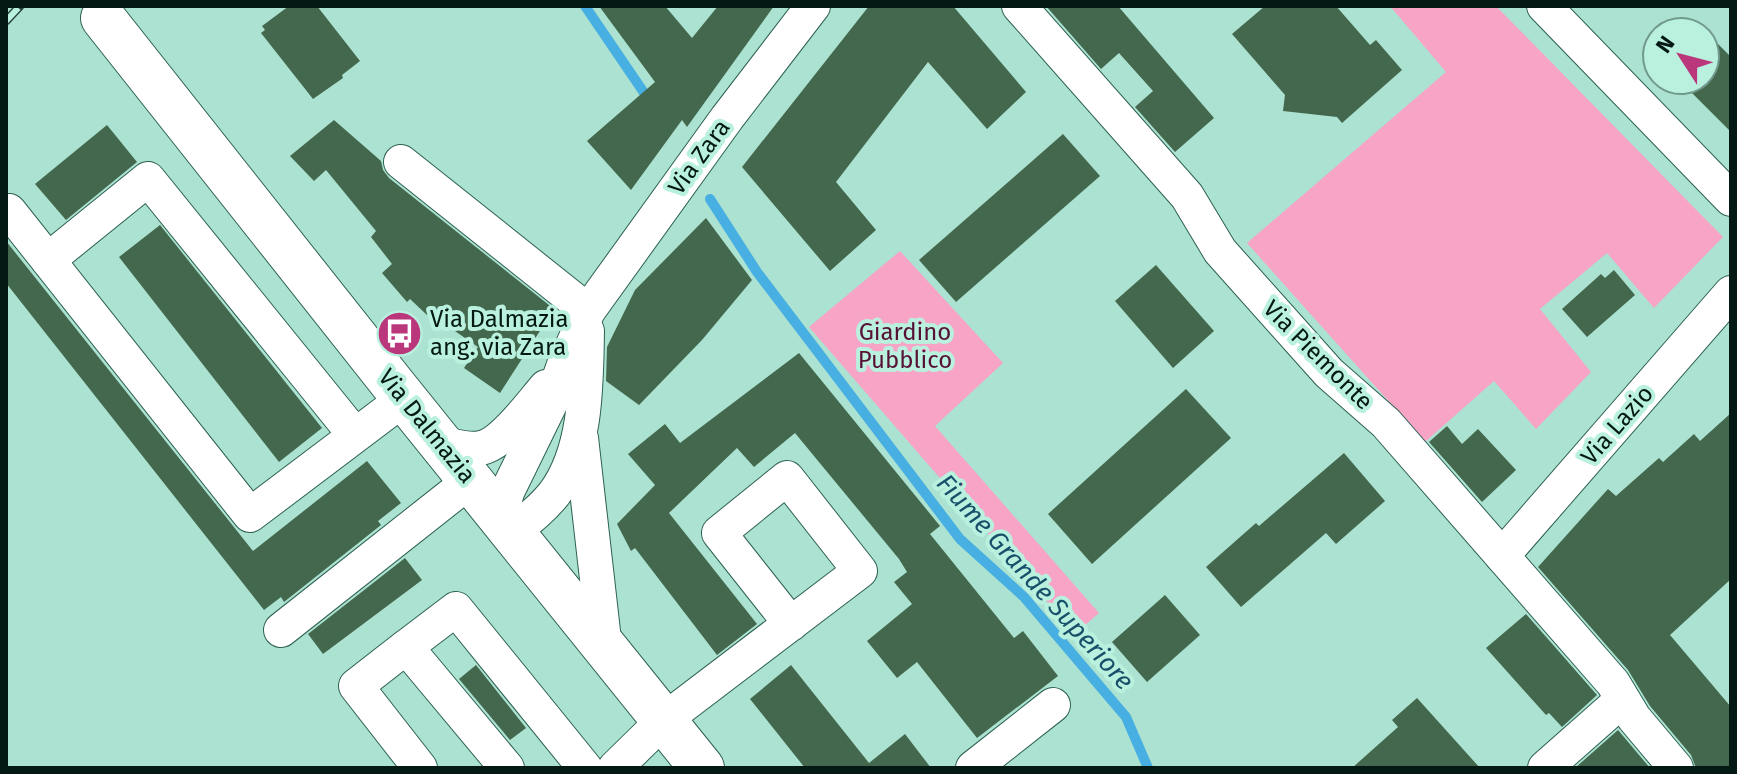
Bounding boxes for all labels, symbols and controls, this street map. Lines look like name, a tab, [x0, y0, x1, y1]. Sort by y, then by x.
north arrow	[1641, 16, 1721, 96]
text: N	[1650, 31, 1680, 58]
street label: Via Zara	[662, 114, 736, 200]
street label: Via Piemonte	[1257, 294, 1379, 416]
place label: Via Dalmazia ang. via Zara	[430, 305, 569, 361]
bus stop icon: Via Dalmazia ang. via Zara	[375, 309, 423, 357]
park label: Giardino Pubblico	[858, 318, 952, 374]
street label: Via Dalmazia	[373, 363, 481, 489]
street label: Via Lazio	[1575, 380, 1659, 470]
water label: Fiume Grande Superiore	[930, 468, 1140, 696]

